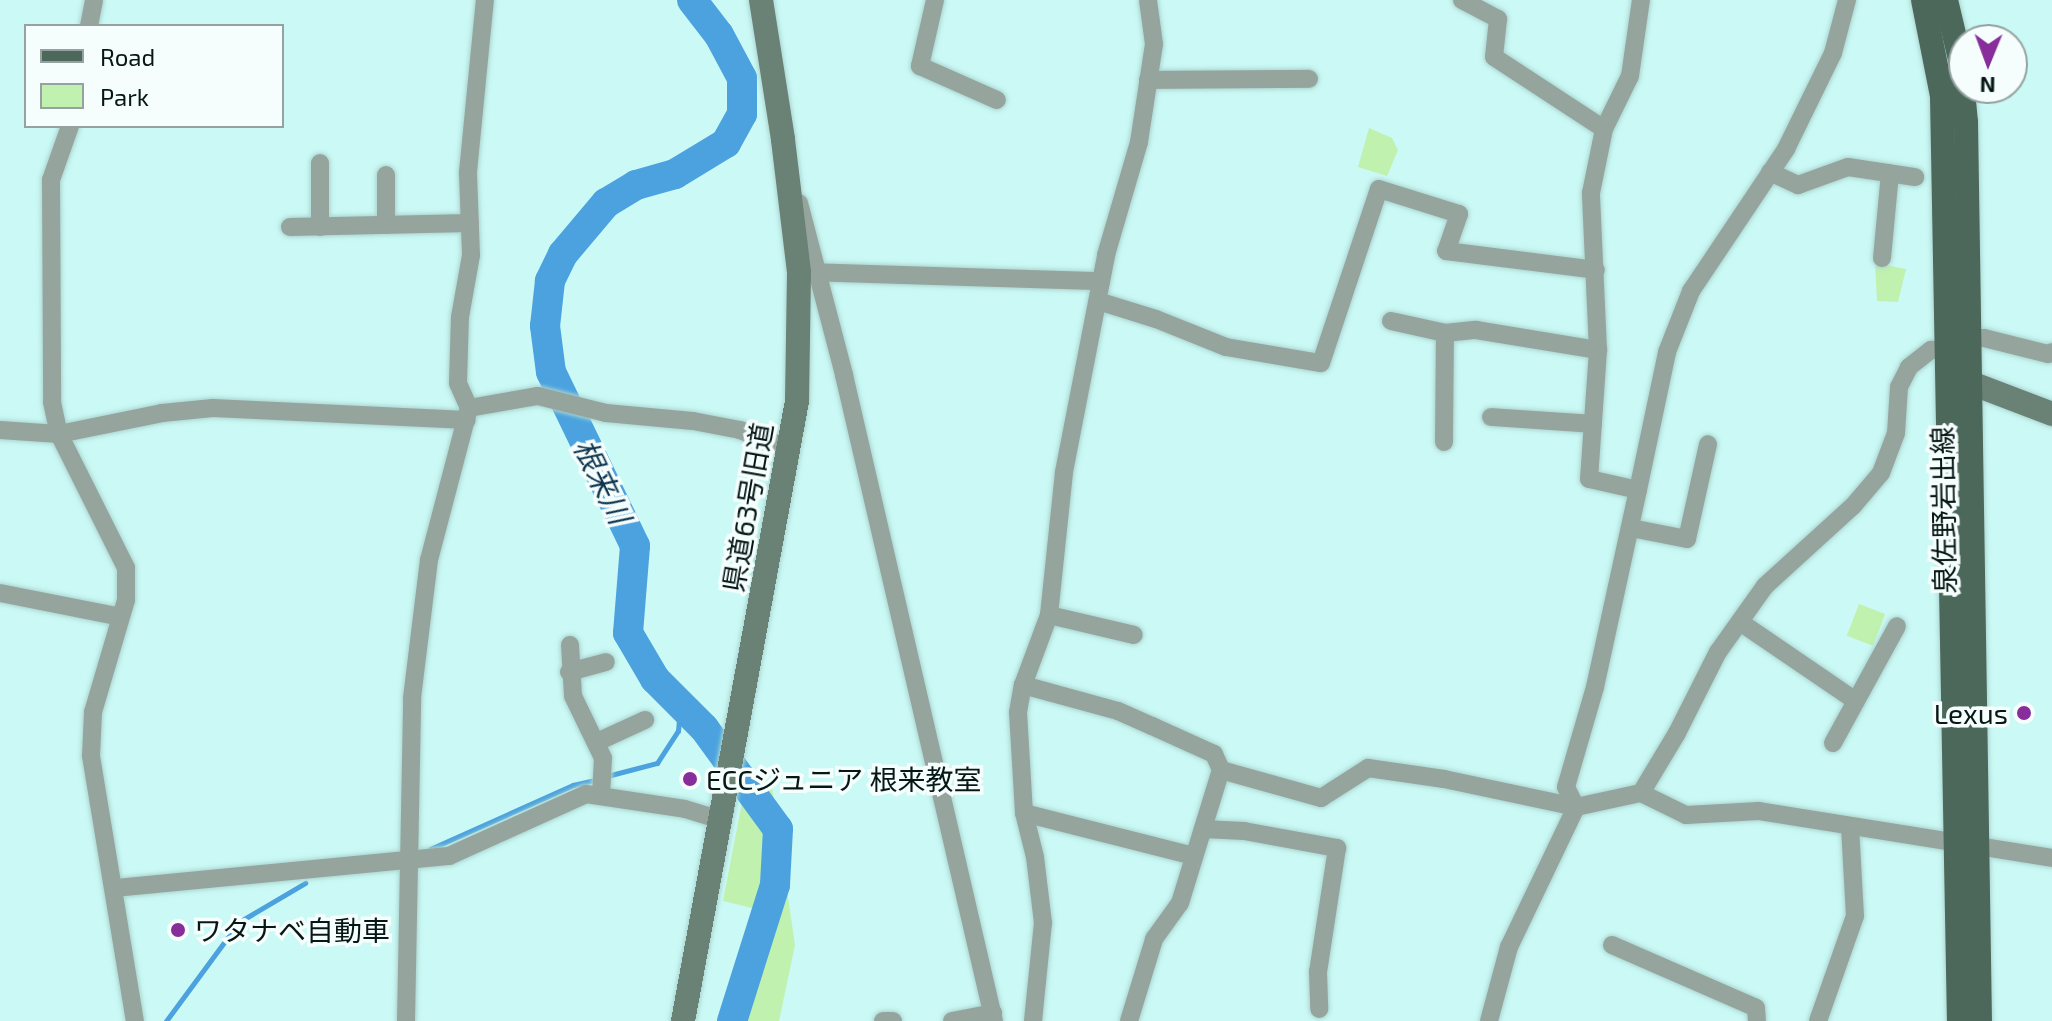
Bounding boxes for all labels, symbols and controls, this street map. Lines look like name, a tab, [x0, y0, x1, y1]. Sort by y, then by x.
legend	[24, 24, 284, 128]
north arrow	[1948, 24, 2028, 104]
text: Road	[100, 42, 155, 71]
text: N	[1979, 73, 1996, 99]
text: Park	[100, 82, 149, 111]
street label: 県道63号旧道	[716, 420, 778, 594]
street label: 泉佐野岩出線	[1925, 426, 1961, 594]
water label: 根来川	[567, 433, 639, 529]
place label: Lexus	[1934, 696, 2008, 730]
marker: Lexus	[2015, 704, 2033, 722]
place label: ECCジュニア 根来教室	[706, 762, 983, 796]
marker: ECCジュニア 根来教室	[681, 770, 699, 788]
place label: ワタナベ自動車	[194, 913, 390, 947]
marker: ワタナベ自動車	[169, 921, 187, 939]

